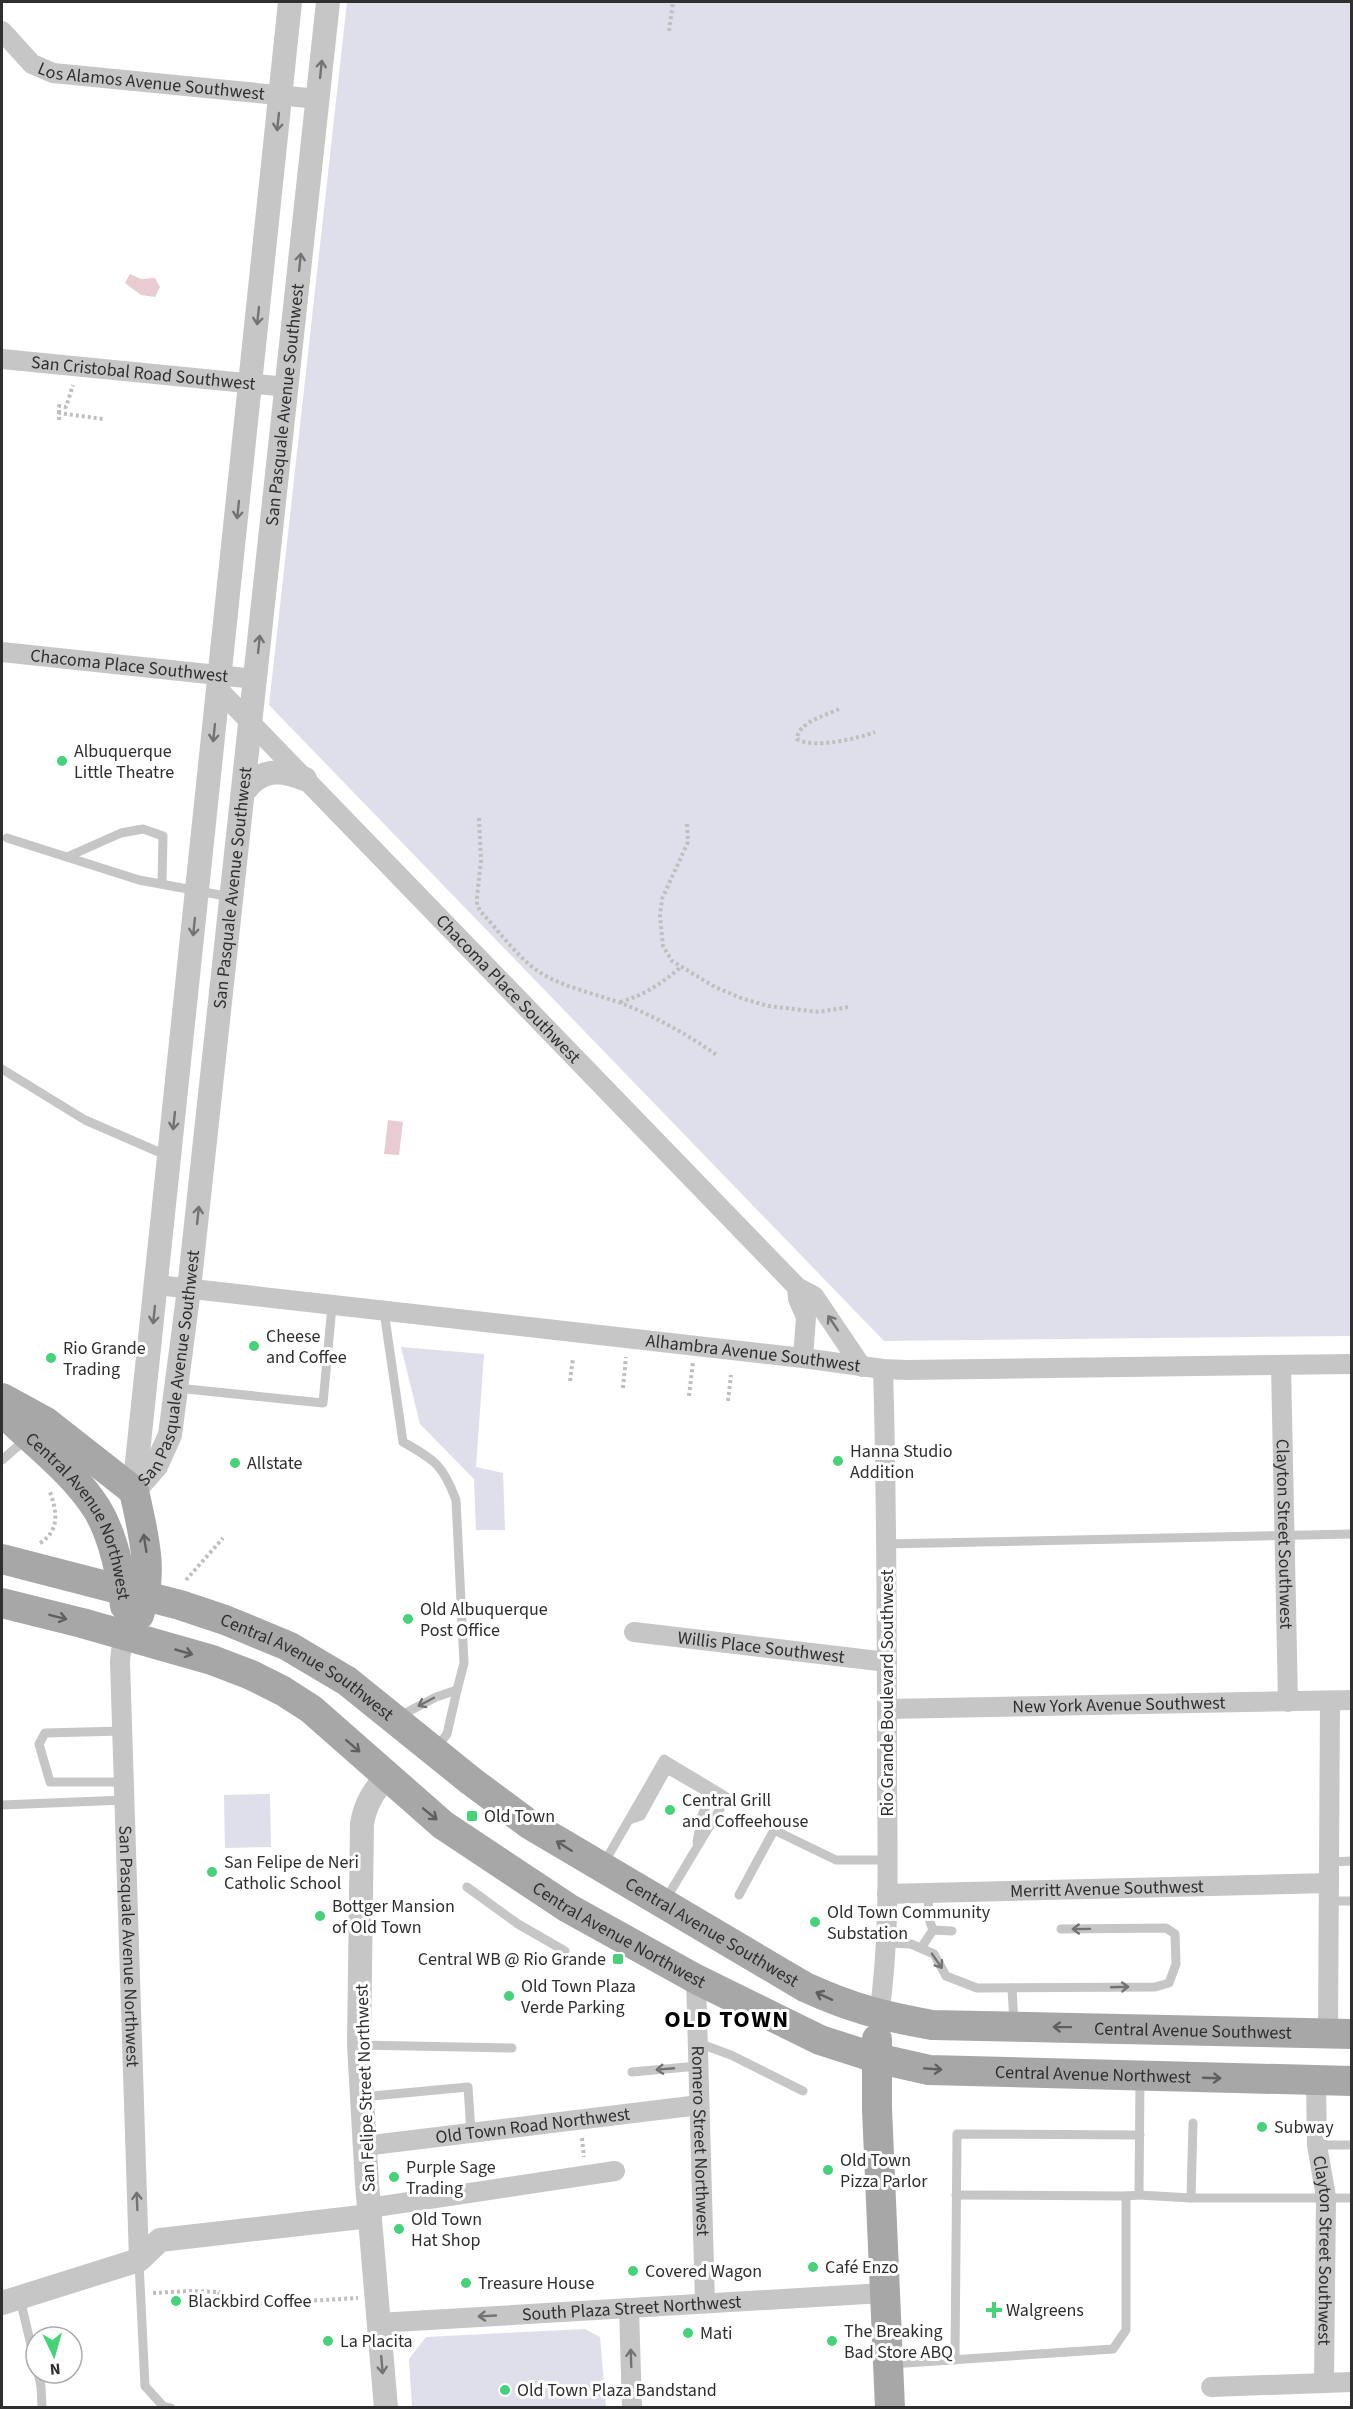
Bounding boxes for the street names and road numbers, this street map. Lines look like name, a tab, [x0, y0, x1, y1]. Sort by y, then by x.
street label: Los Alamos Avenue Southwest	[34, 56, 266, 107]
street label: San Pasquale Avenue Southwest	[260, 282, 311, 527]
street label: San Cristobal Road Southwest	[30, 350, 257, 397]
street label: Chacoma Place Southwest	[29, 643, 229, 689]
street label: San Pasquale Avenue Southwest	[207, 766, 258, 1010]
street label: Chacoma Place Southwest	[430, 909, 586, 1069]
street label: San Pasquale Avenue Southwest	[132, 1249, 206, 1492]
street label: Alhambra Avenue Southwest	[644, 1328, 862, 1379]
street label: Central Avenue Northwest	[20, 1427, 136, 1602]
street label: Clayton Street Southwest	[1270, 1439, 1298, 1629]
street label: Rio Grande Boulevard Southwest	[875, 1569, 900, 1817]
street label: Central Avenue Southwest	[216, 1607, 399, 1727]
street label: Willis Place Southwest	[676, 1625, 846, 1670]
street label: New York Avenue Southwest	[1012, 1690, 1226, 1720]
street label: San Pasquale Avenue Northwest	[112, 1825, 145, 2068]
street label: Central Avenue Southwest	[620, 1871, 803, 1993]
street label: Merritt Avenue Southwest	[1010, 1874, 1204, 1904]
street label: Central Avenue Northwest	[527, 1876, 710, 1995]
street label: San Felipe Street Northwest	[349, 1983, 382, 2193]
street label: Central Avenue Southwest	[1094, 2016, 1292, 2046]
street label: Romero Street Northwest	[685, 2045, 715, 2237]
street label: Central Avenue Northwest	[995, 2060, 1191, 2090]
street label: Old Town Road Northwest	[434, 2102, 631, 2150]
street label: Clayton Street Southwest	[1306, 2154, 1338, 2346]
street label: South Plaza Street Northwest	[521, 2289, 742, 2327]

